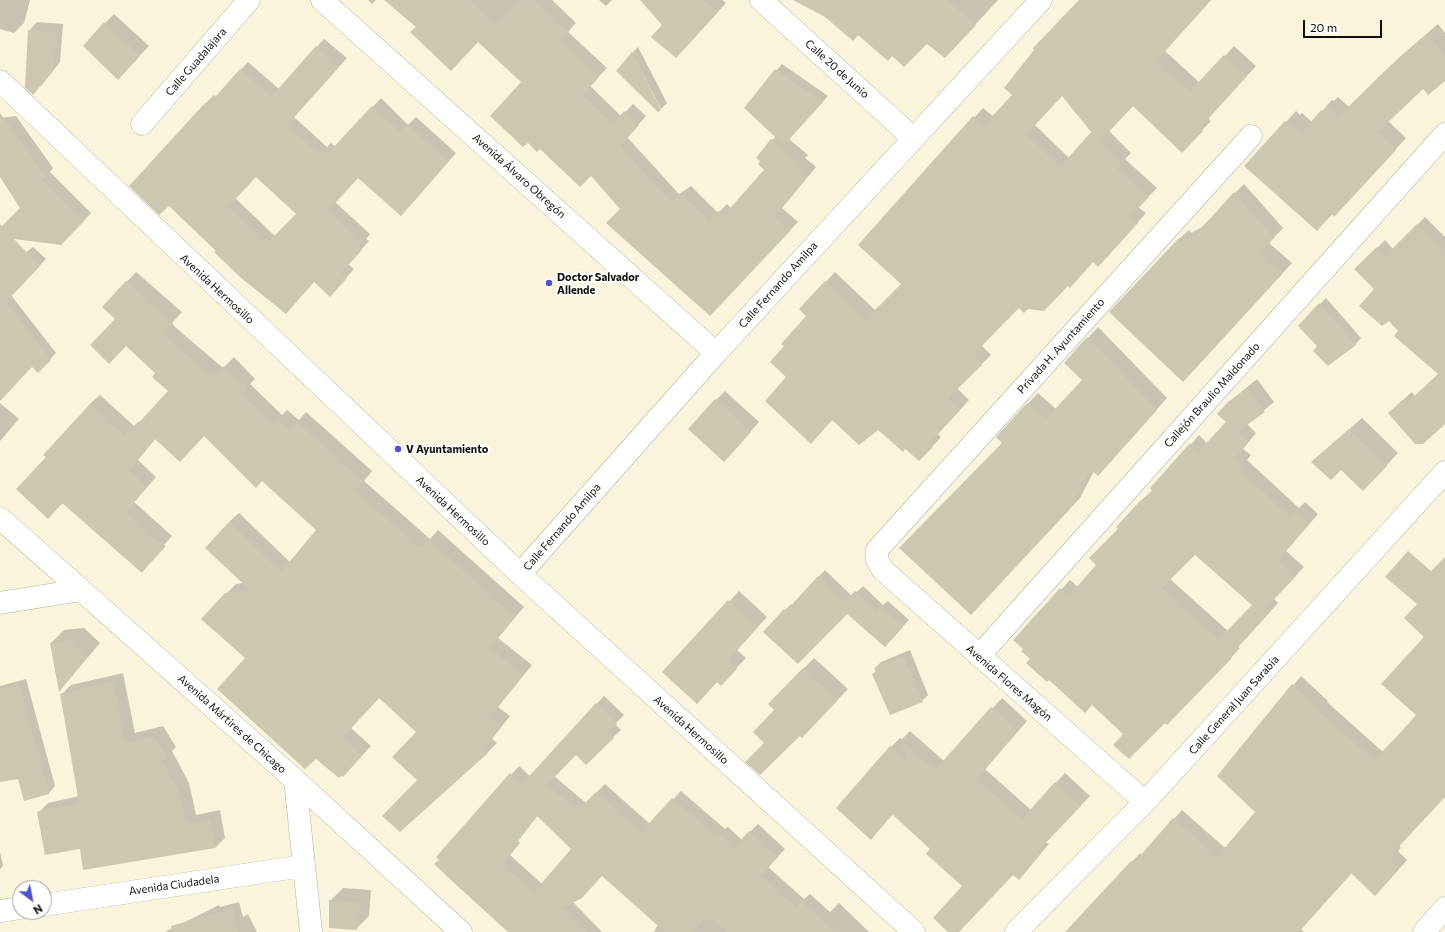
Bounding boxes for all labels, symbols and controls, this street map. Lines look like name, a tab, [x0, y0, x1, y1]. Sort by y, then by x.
scale bar	[1305, 12, 1384, 38]
text: 20 m	[1310, 20, 1337, 34]
street label: Calle Guadalajara	[163, 25, 229, 99]
street label: Calle 20 de Junio	[802, 37, 872, 101]
street label: Avenida Álvaro Obregón	[470, 131, 568, 221]
street label: Calle Fernando Amilpa	[736, 239, 820, 331]
street label: Avenida Hermosillo	[177, 251, 257, 327]
place label: Doctor Salvador Allende	[557, 270, 639, 296]
marker: Doctor Salvador Allende	[544, 278, 554, 288]
street label: Privada H. Ayuntamiento	[1015, 296, 1107, 396]
street label: Callejón Braulio Maldonado	[1161, 340, 1263, 450]
place label: V Ayuntamiento	[406, 442, 488, 456]
marker: V Ayuntamiento	[393, 444, 403, 454]
street label: Avenida Hermosillo	[413, 473, 493, 549]
street label: Calle Fernando Amilpa	[520, 481, 604, 573]
street label: Avenida Flores Magón	[963, 642, 1055, 724]
street label: Calle General Juan Sarabia	[1186, 653, 1282, 757]
street label: Avenida Mártires de Chicago	[175, 672, 289, 776]
street label: Avenida Hermosillo	[651, 693, 731, 767]
street label: Avenida Ciudadela	[128, 872, 220, 898]
north arrow	[12, 880, 52, 920]
text: N	[31, 902, 45, 917]

